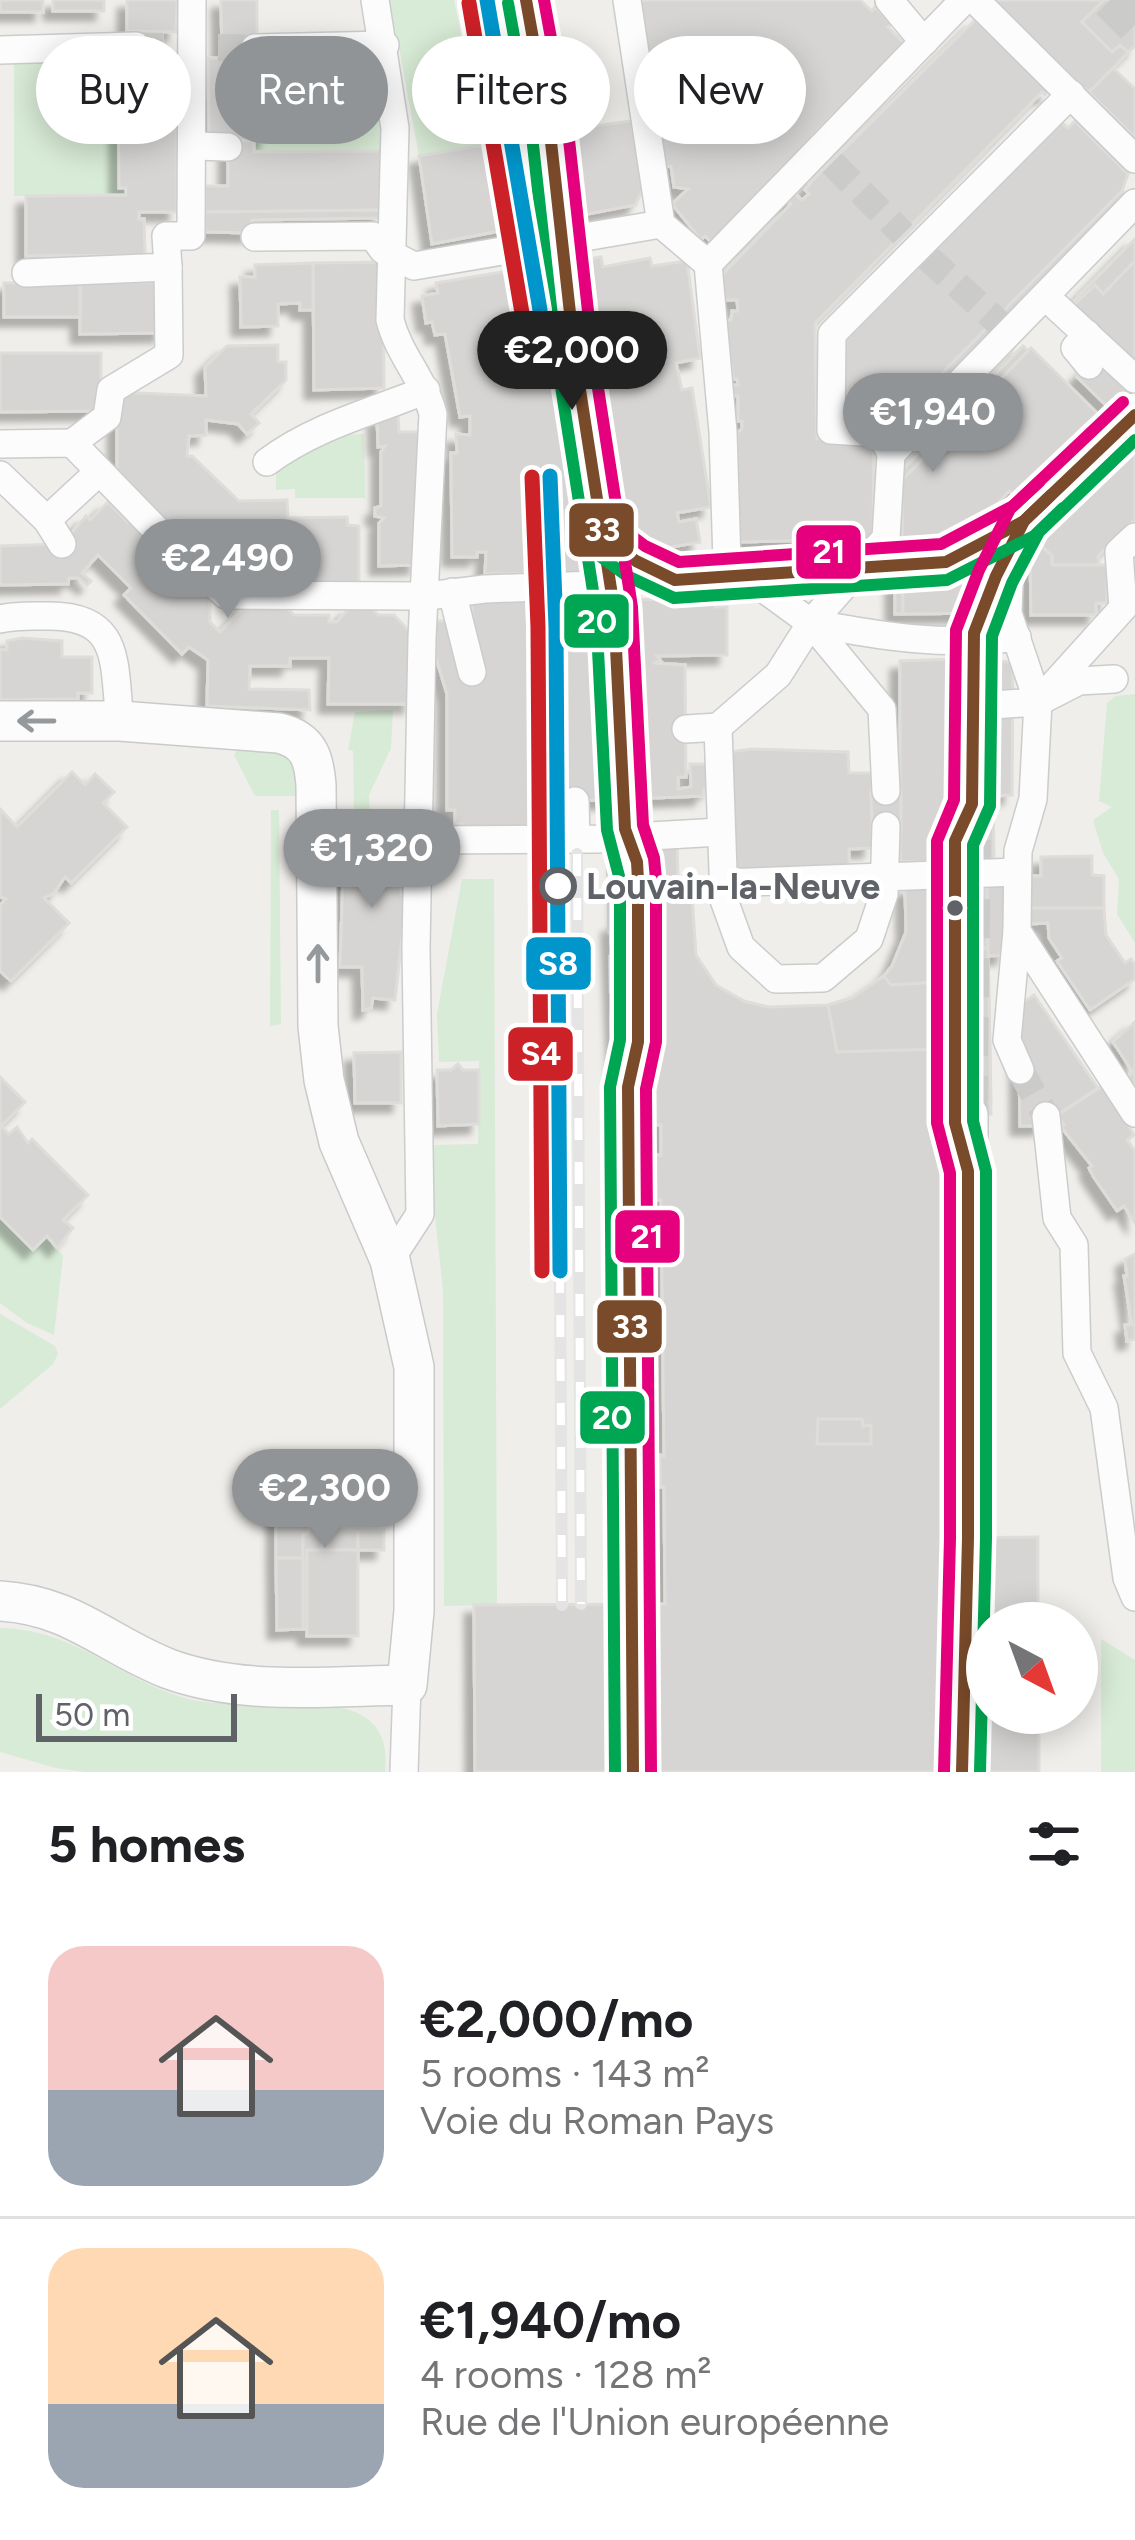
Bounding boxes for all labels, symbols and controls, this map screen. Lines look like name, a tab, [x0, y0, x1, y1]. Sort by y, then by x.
chip: Buy	[36, 36, 191, 144]
chip: Rent	[215, 36, 388, 144]
chip: Filters	[412, 36, 610, 144]
chip: New	[634, 36, 806, 144]
pin: €2,000	[474, 311, 670, 413]
text: €2,000	[504, 326, 640, 373]
pin: €1,940	[835, 373, 1031, 475]
text: €1,940	[870, 388, 996, 435]
line badge: 33	[567, 501, 636, 559]
text: 33	[584, 510, 620, 549]
pin: €2,490	[130, 519, 326, 621]
line badge: 21	[794, 523, 863, 581]
text: 21	[812, 532, 846, 571]
text: €2,490	[162, 534, 294, 581]
line badge: 20	[562, 592, 631, 650]
text: 20	[577, 602, 617, 641]
one-way arrow	[17, 710, 56, 732]
pin: €1,320	[274, 809, 470, 911]
text: €1,320	[310, 824, 434, 871]
place label: Louvain-la-Neuve	[586, 865, 880, 908]
marker: Louvain-la-Neuve	[541, 869, 575, 903]
unlabelled marker	[944, 897, 966, 919]
line badge: S8	[524, 935, 593, 992]
one-way arrow	[307, 944, 329, 983]
text: S8	[538, 944, 578, 983]
line badge: S4	[506, 1025, 575, 1083]
text: S4	[521, 1034, 561, 1073]
line badge: 21	[613, 1208, 682, 1265]
text: 21	[630, 1217, 664, 1256]
line badge: 33	[595, 1298, 664, 1355]
text: 33	[612, 1307, 648, 1346]
line badge: 20	[578, 1389, 647, 1446]
text: 20	[592, 1398, 632, 1437]
pin: €2,300	[227, 1449, 423, 1551]
text: €2,300	[259, 1464, 391, 1511]
north arrow	[966, 1602, 1098, 1734]
map controls	[966, 1602, 1098, 1734]
scale bar	[36, 1688, 237, 1741]
text: 50 m	[54, 1695, 130, 1734]
icon: filters	[1021, 1811, 1087, 1877]
text: 5 homes	[48, 1814, 245, 1875]
text: €2,000/mo	[420, 1989, 693, 2050]
icon: home	[144, 1994, 288, 2138]
text: 5 rooms · 143 m²	[420, 2050, 709, 2097]
text: Voie du Roman Pays	[420, 2097, 774, 2144]
text: €1,940/mo	[420, 2290, 681, 2351]
icon: home	[144, 2296, 288, 2440]
text: 4 rooms · 128 m²	[420, 2351, 712, 2398]
text: Rue de l'Union européenne	[420, 2398, 889, 2445]

